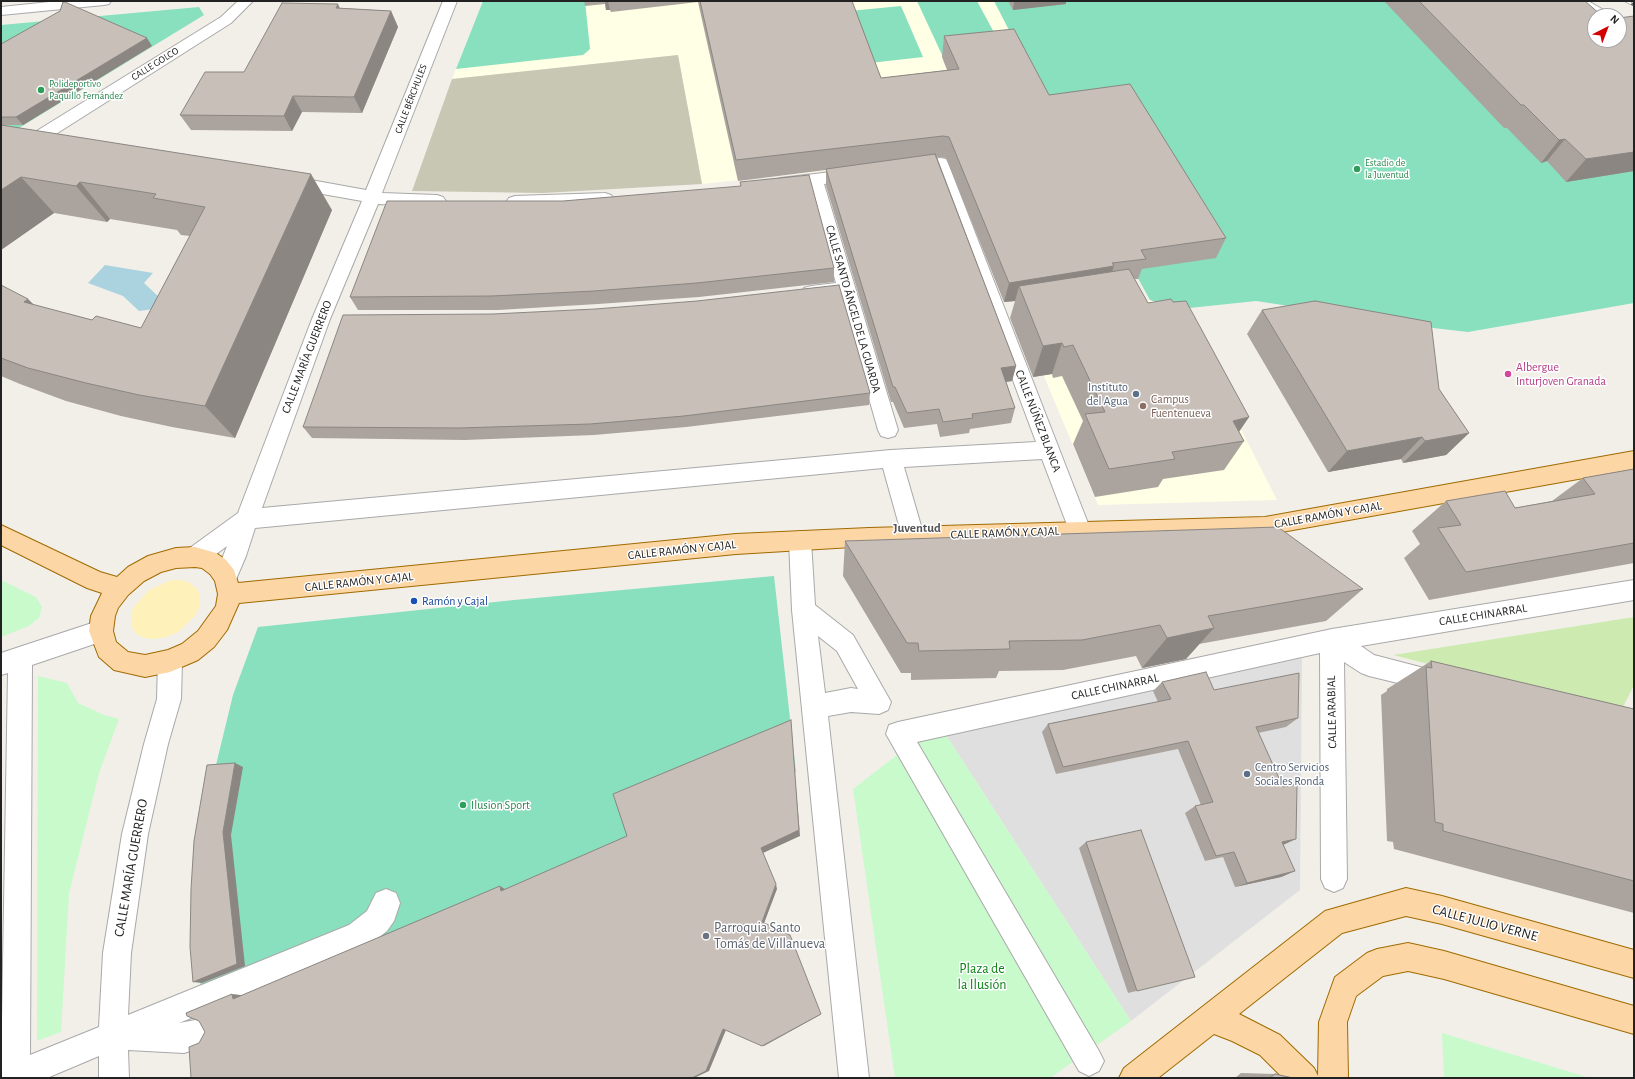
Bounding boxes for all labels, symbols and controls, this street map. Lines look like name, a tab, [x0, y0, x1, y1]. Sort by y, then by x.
north arrow	[1587, 8, 1627, 48]
text: N	[1608, 13, 1621, 26]
street label: CALLE GOLCO	[129, 45, 181, 83]
street label: CALLE BÉRCHULES	[392, 63, 430, 135]
place label: Polideportivo Paquillo Fernández	[49, 78, 123, 102]
marker: Polideportivo Paquillo Fernández	[36, 85, 46, 95]
place label: Estadio de la Juventud	[1365, 157, 1409, 180]
marker: Estadio de la Juventud	[1352, 164, 1362, 174]
street label: CALLE SANTO ÁNGEL DE LA GUARDA	[822, 224, 884, 394]
street label: CALLE MARÍA GUERRERO	[279, 298, 335, 416]
place label: Albergue Inturjoven Granada	[1516, 360, 1606, 388]
street label: CALLE NÚÑEZ BLANCA	[1012, 368, 1064, 474]
marker: Albergue Inturjoven Granada	[1503, 369, 1513, 379]
place label: Instituto del Agua	[1087, 380, 1128, 408]
marker: Instituto del Agua	[1131, 389, 1141, 399]
place label: Campus Fuentenueva	[1151, 392, 1211, 420]
marker: Campus Fuentenueva	[1138, 401, 1148, 411]
street label: CALLE RAMÓN Y CAJAL	[1273, 498, 1383, 532]
district label: Juventud	[893, 520, 941, 536]
street label: CALLE RAMÓN Y CAJAL	[950, 524, 1060, 542]
street label: CALLE RAMÓN Y CAJAL	[627, 537, 737, 563]
street label: CALLE RAMÓN Y CAJAL	[304, 569, 414, 595]
place label: Ramón y Cajal	[422, 594, 488, 608]
marker: Ramón y Cajal	[409, 596, 419, 606]
street label: CALLE CHINARRAL	[1438, 601, 1528, 629]
street label: CALLE CHINARRAL	[1070, 671, 1160, 703]
street label: CALLE ARABIAL	[1324, 675, 1340, 749]
place label: Centro Servicios Sociales Ronda	[1255, 760, 1329, 788]
marker: Centro Servicios Sociales Ronda	[1242, 769, 1252, 779]
street label: CALLE MARÍA GUERRERO	[111, 798, 151, 938]
place label: Ilusion Sport	[471, 798, 530, 812]
marker: Ilusion Sport	[458, 800, 468, 810]
street label: CALLE JULIO VERNE	[1430, 901, 1540, 945]
place label: Parroquia Santo Tomás de Villanueva	[714, 920, 825, 952]
marker: Parroquia Santo Tomás de Villanueva	[701, 931, 711, 941]
park label: Plaza de la Ilusión	[957, 961, 1007, 994]

